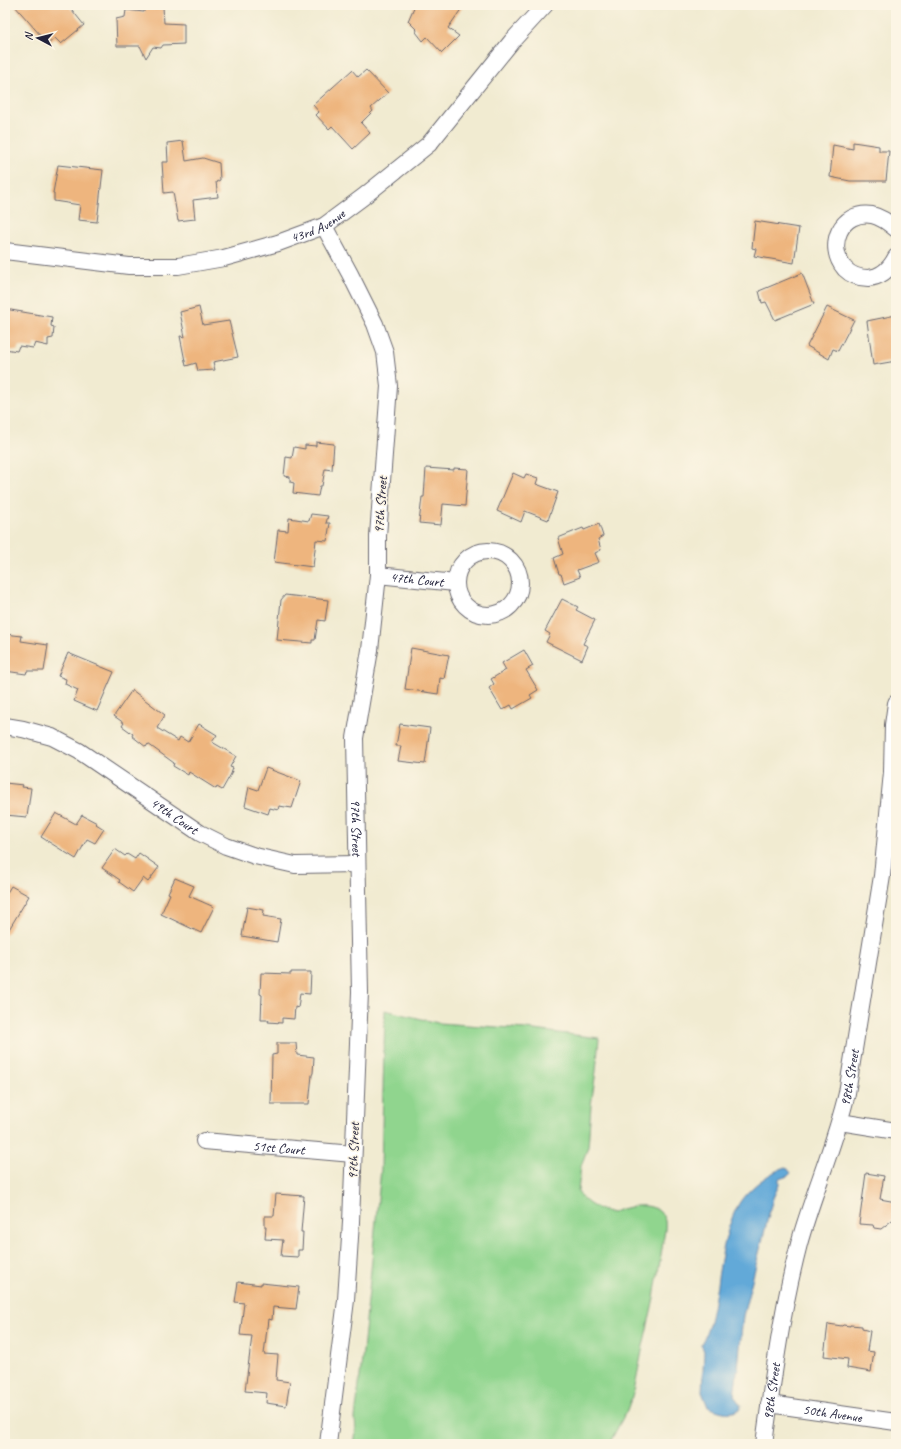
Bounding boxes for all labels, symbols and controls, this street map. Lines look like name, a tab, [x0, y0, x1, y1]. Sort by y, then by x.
north arrow	[18, 18, 58, 58]
text: N	[21, 30, 36, 41]
street label: 43rd Avenue	[288, 205, 350, 247]
street label: 97th Street	[370, 475, 391, 534]
street label: 47th Court	[389, 568, 446, 591]
street label: 49th Court	[147, 794, 202, 839]
street label: 97th Street	[347, 799, 365, 858]
street label: 98th Street	[836, 1047, 863, 1108]
street label: 97th Street	[344, 1121, 363, 1180]
street label: 51st Court	[252, 1137, 307, 1159]
street label: 98th Street	[759, 1361, 784, 1421]
street label: 50th Avenue	[802, 1401, 864, 1426]

